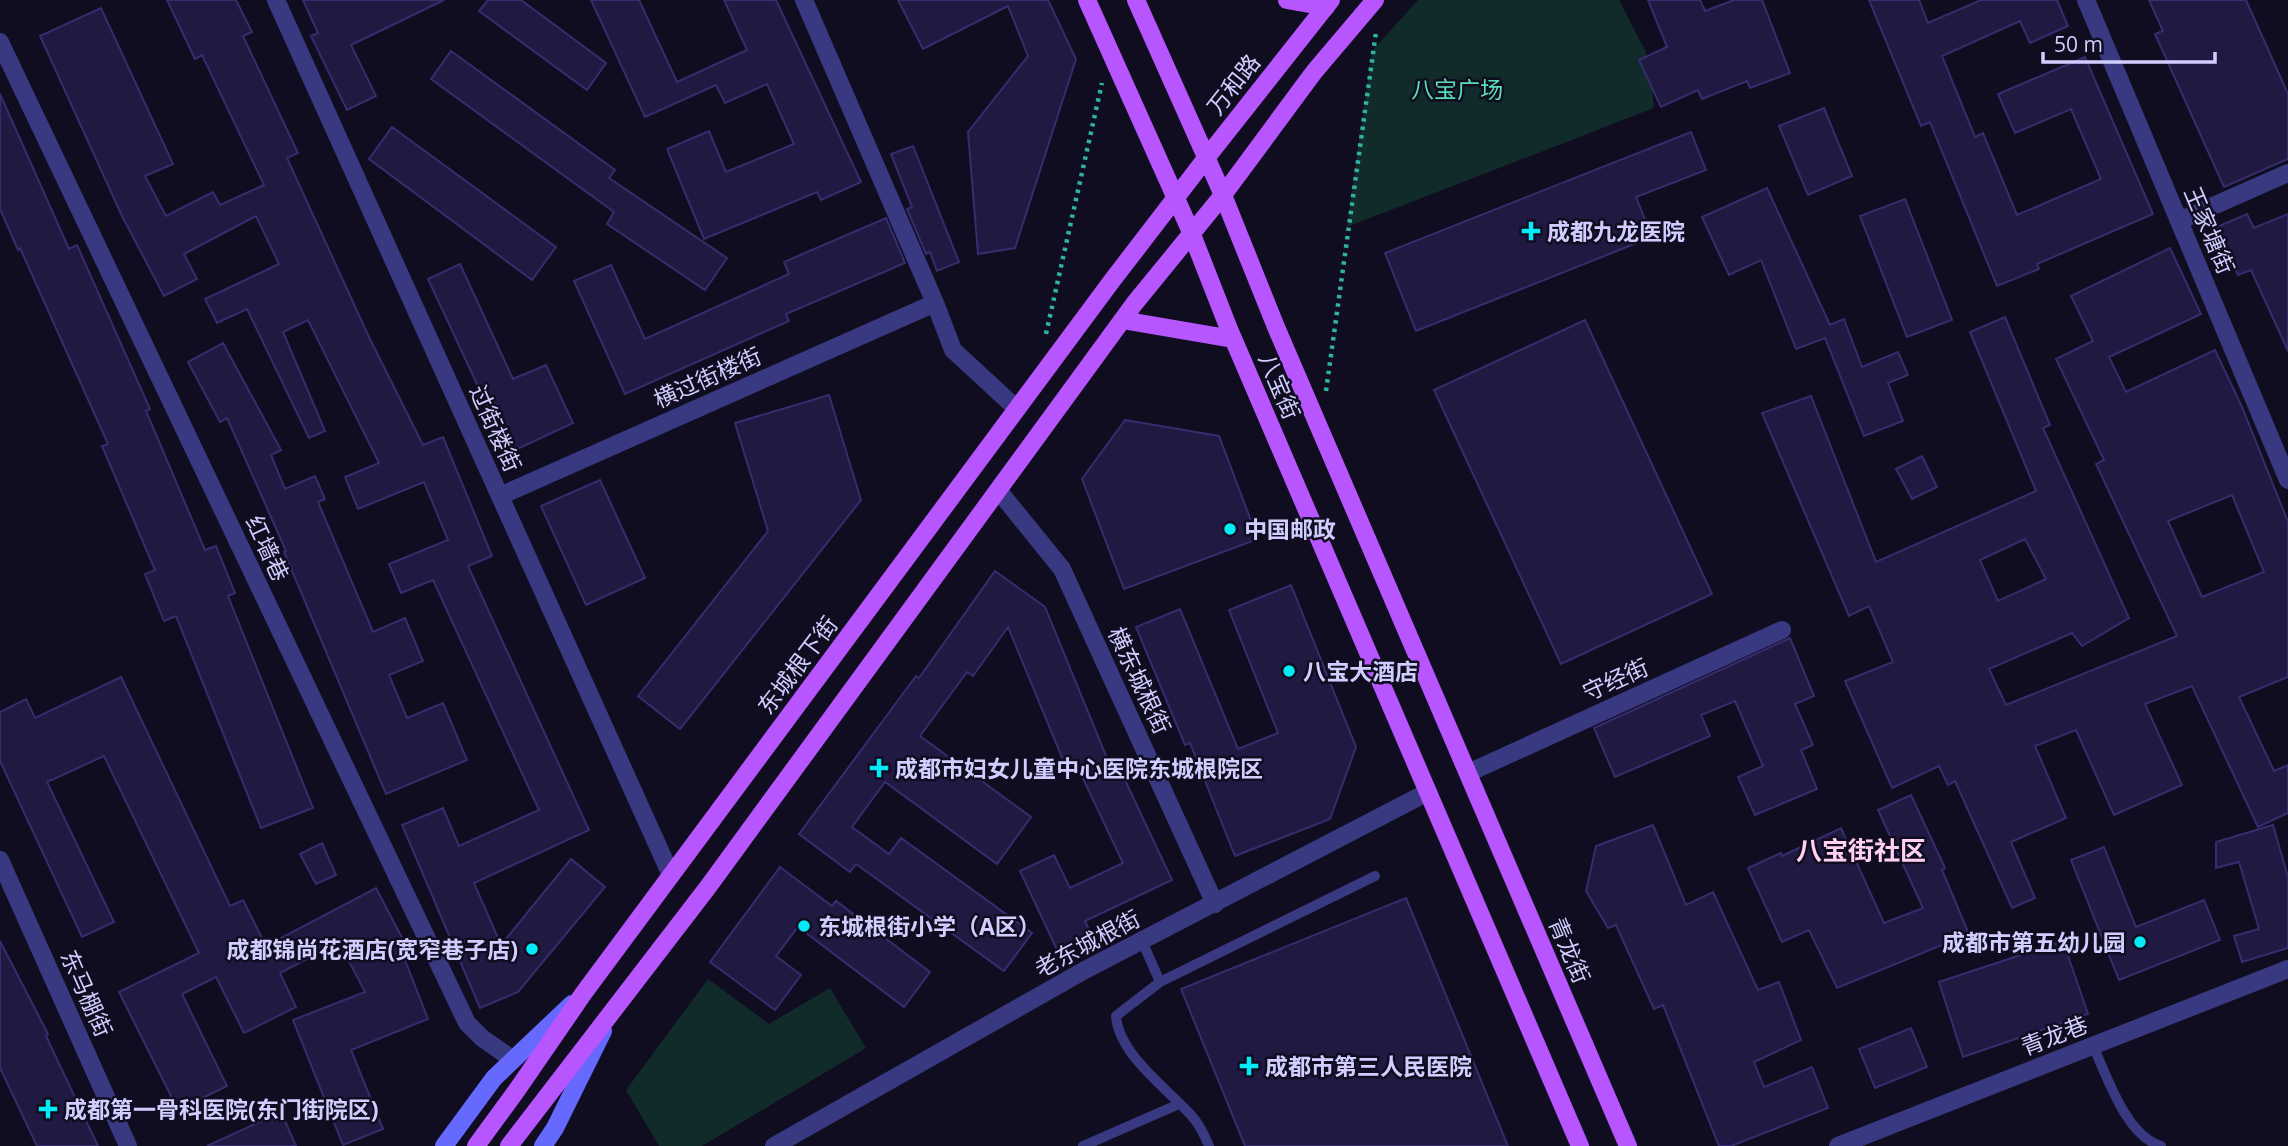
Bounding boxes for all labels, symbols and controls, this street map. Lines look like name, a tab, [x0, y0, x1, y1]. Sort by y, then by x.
scale bar	[2043, 21, 2214, 65]
text: 50 m	[2054, 30, 2103, 58]
street label: 万和路	[1199, 47, 1267, 121]
park label: 八宝广场	[1411, 73, 1503, 105]
street label: 王家塘街	[2177, 181, 2243, 279]
place label: 成都九龙医院	[1547, 215, 1685, 247]
marker: 成都九龙医院	[1521, 221, 1541, 241]
street label: 横过街楼街	[648, 339, 766, 415]
street label: 八宝街	[1252, 348, 1308, 424]
street label: 过街楼街	[463, 379, 529, 477]
street label: 红墙巷	[239, 510, 297, 586]
place label: 中国邮政	[1244, 513, 1336, 545]
marker: 中国邮政	[1222, 521, 1238, 537]
street label: 东城根下街	[750, 609, 844, 721]
street label: 横东城根街	[1101, 621, 1179, 739]
street label: 守经街	[1577, 650, 1653, 708]
place label: 八宝大酒店	[1303, 655, 1418, 687]
marker: 八宝大酒店	[1281, 663, 1297, 679]
place label: 成都市妇女儿童中心医院东城根院区	[895, 752, 1263, 784]
marker: 成都市妇女儿童中心医院东城根院区	[869, 758, 889, 778]
district label: 八宝街社区	[1796, 832, 1926, 868]
street label: 老东城根街	[1029, 902, 1145, 984]
place label: 东城根街小学（A区）	[818, 910, 1041, 942]
street label: 青龙街	[1542, 912, 1598, 988]
marker: 东城根街小学（A区）	[796, 918, 812, 934]
place label: 成都市第五幼儿园	[1942, 926, 2126, 958]
place label: 成都锦尚花酒店(宽窄巷子店)	[226, 933, 518, 965]
marker: 成都市第五幼儿园	[2132, 934, 2148, 950]
marker: 成都锦尚花酒店(宽窄巷子店)	[524, 941, 540, 957]
street label: 东马棚街	[54, 944, 120, 1042]
street label: 青龙巷	[2016, 1008, 2092, 1062]
place label: 成都市第三人民医院	[1265, 1050, 1472, 1082]
marker: 成都市第三人民医院	[1239, 1056, 1259, 1076]
place label: 成都第一骨科医院(东门街院区)	[64, 1093, 379, 1125]
marker: 成都第一骨科医院(东门街院区)	[38, 1099, 58, 1119]

